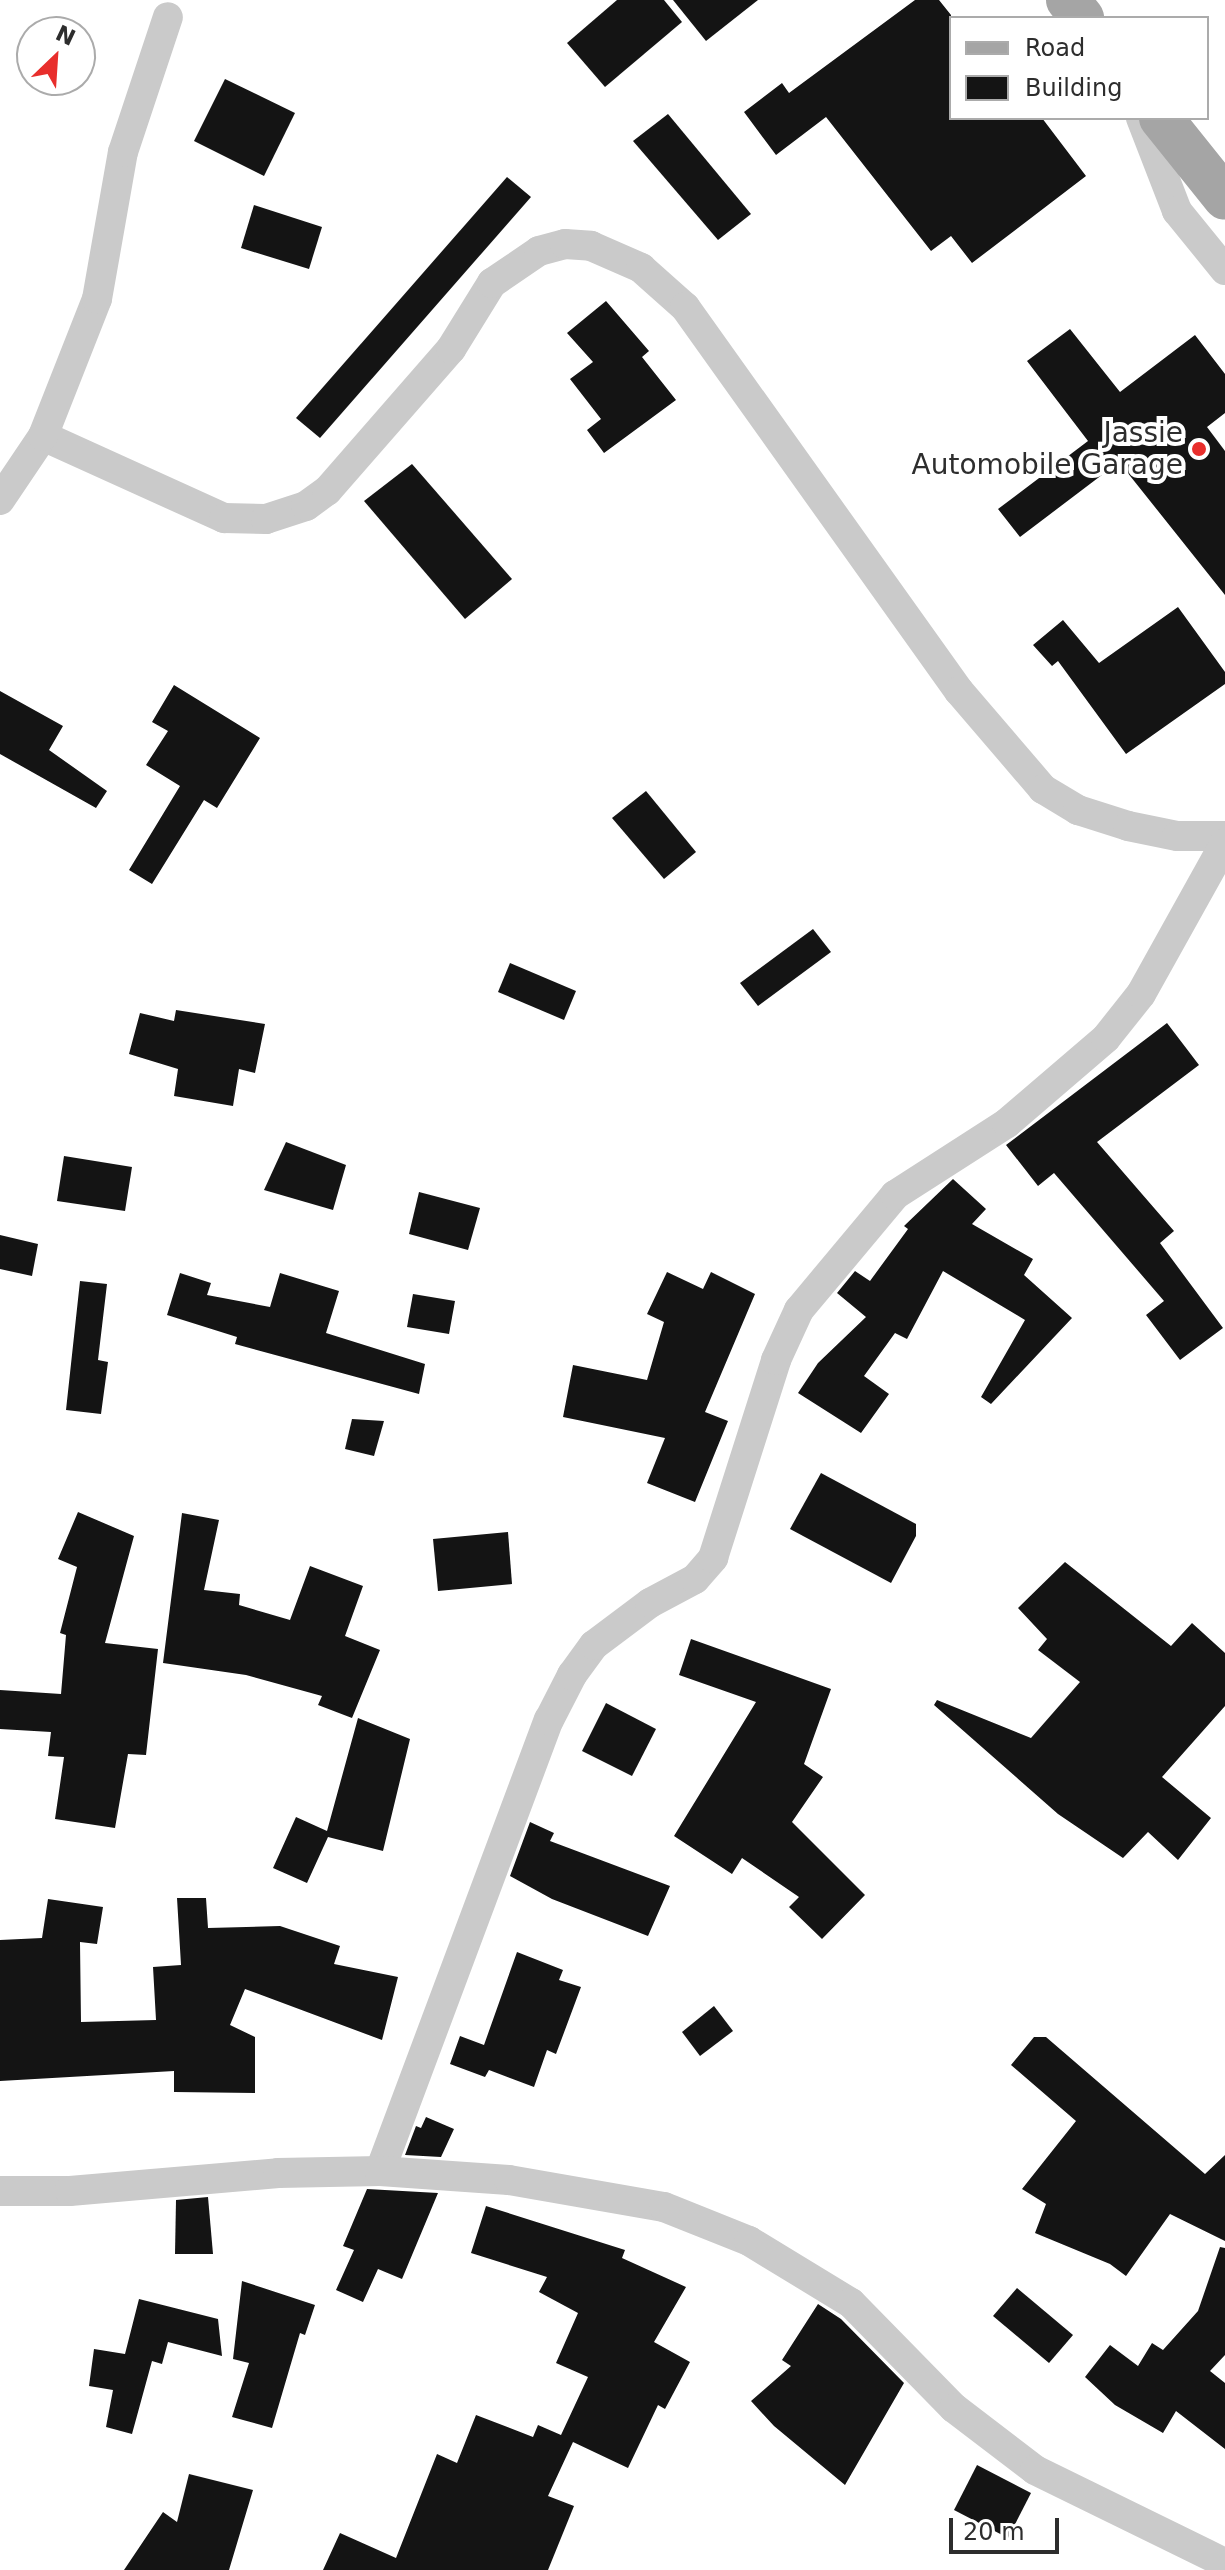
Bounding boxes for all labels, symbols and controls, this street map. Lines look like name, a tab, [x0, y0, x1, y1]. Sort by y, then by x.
north arrow	[16, 16, 96, 96]
legend	[949, 16, 1209, 120]
text: N	[52, 20, 79, 51]
text: Road	[1025, 34, 1085, 62]
text: Building	[1025, 74, 1122, 102]
place label: Jassie Automobile Garage	[912, 416, 1183, 482]
marker: Jassie Automobile Garage	[1190, 440, 1208, 458]
scale bar	[953, 2502, 1063, 2552]
text: 20 m	[963, 2518, 1025, 2546]

